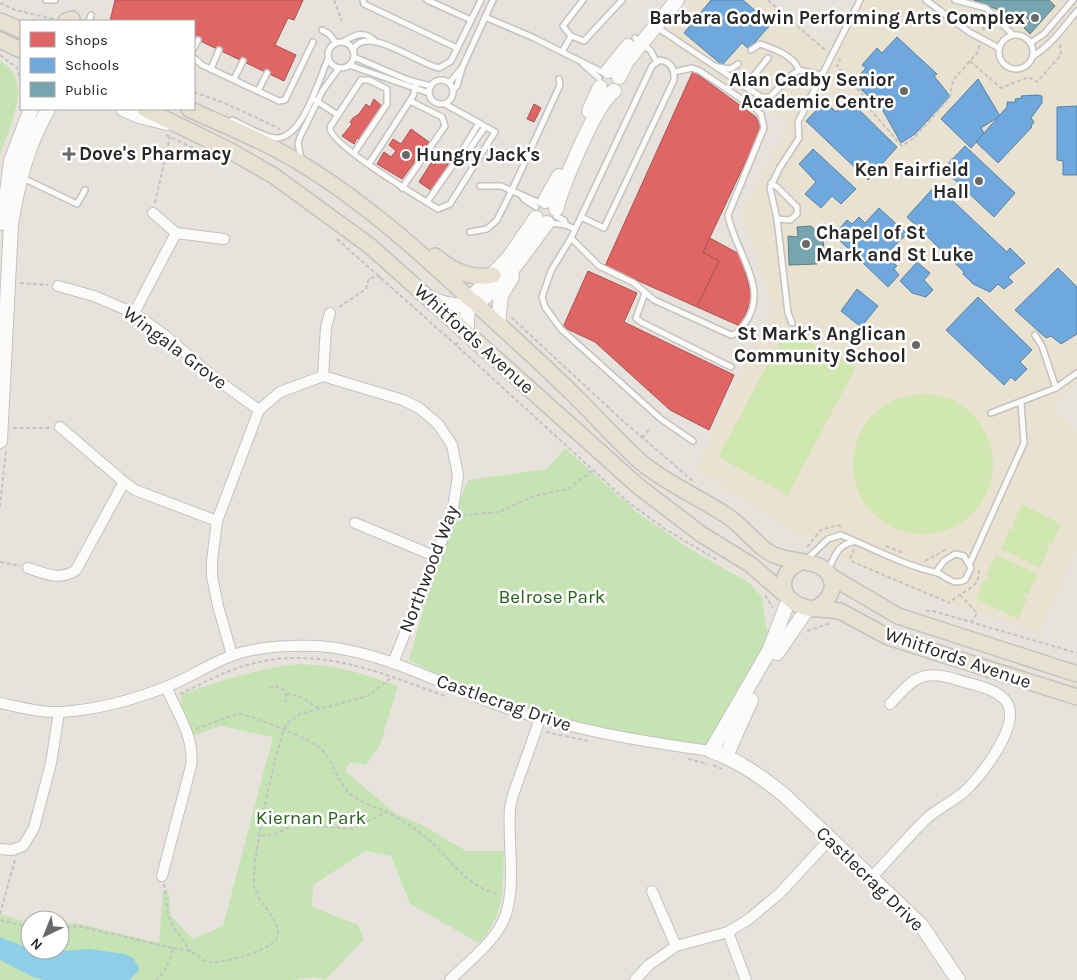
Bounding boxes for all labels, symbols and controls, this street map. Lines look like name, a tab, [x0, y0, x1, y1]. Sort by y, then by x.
place label: Barbara Godwin Performing Arts Complex	[649, 7, 1025, 29]
marker: Barbara Godwin Performing Arts Complex	[1029, 12, 1041, 24]
legend	[20, 20, 195, 110]
text: Shops	[65, 31, 108, 49]
text: Schools	[65, 56, 119, 74]
place label: Alan Cadby Senior Academic Centre	[729, 69, 895, 113]
text: Public	[65, 81, 108, 99]
marker: Alan Cadby Senior Academic Centre	[898, 85, 910, 97]
place label: Dove's Pharmacy	[79, 143, 232, 165]
place label: Hungry Jack's	[416, 144, 540, 166]
marker: Dove's Pharmacy	[63, 148, 75, 160]
marker: Hungry Jack's	[400, 149, 412, 161]
place label: Ken Fairfield Hall	[854, 159, 969, 203]
marker: Ken Fairfield Hall	[973, 175, 985, 187]
place label: Chapel of St Mark and St Luke	[816, 222, 974, 266]
marker: Chapel of St Mark and St Luke	[800, 238, 812, 250]
street label: Whitfords Avenue	[410, 280, 538, 398]
street label: Wingala Grove	[119, 302, 231, 394]
place label: St Mark's Anglican Community School	[734, 323, 906, 367]
marker: St Mark's Anglican Community School	[910, 339, 922, 351]
street label: Northwood Way	[395, 502, 463, 636]
park label: Belrose Park	[499, 586, 606, 608]
street label: Whitfords Avenue	[882, 623, 1034, 693]
street label: Castlecrag Drive	[434, 670, 574, 736]
park label: Kiernan Park	[256, 807, 366, 829]
street label: Castlecrag Drive	[812, 822, 928, 936]
north arrow	[20, 910, 70, 960]
text: N	[27, 934, 46, 954]

